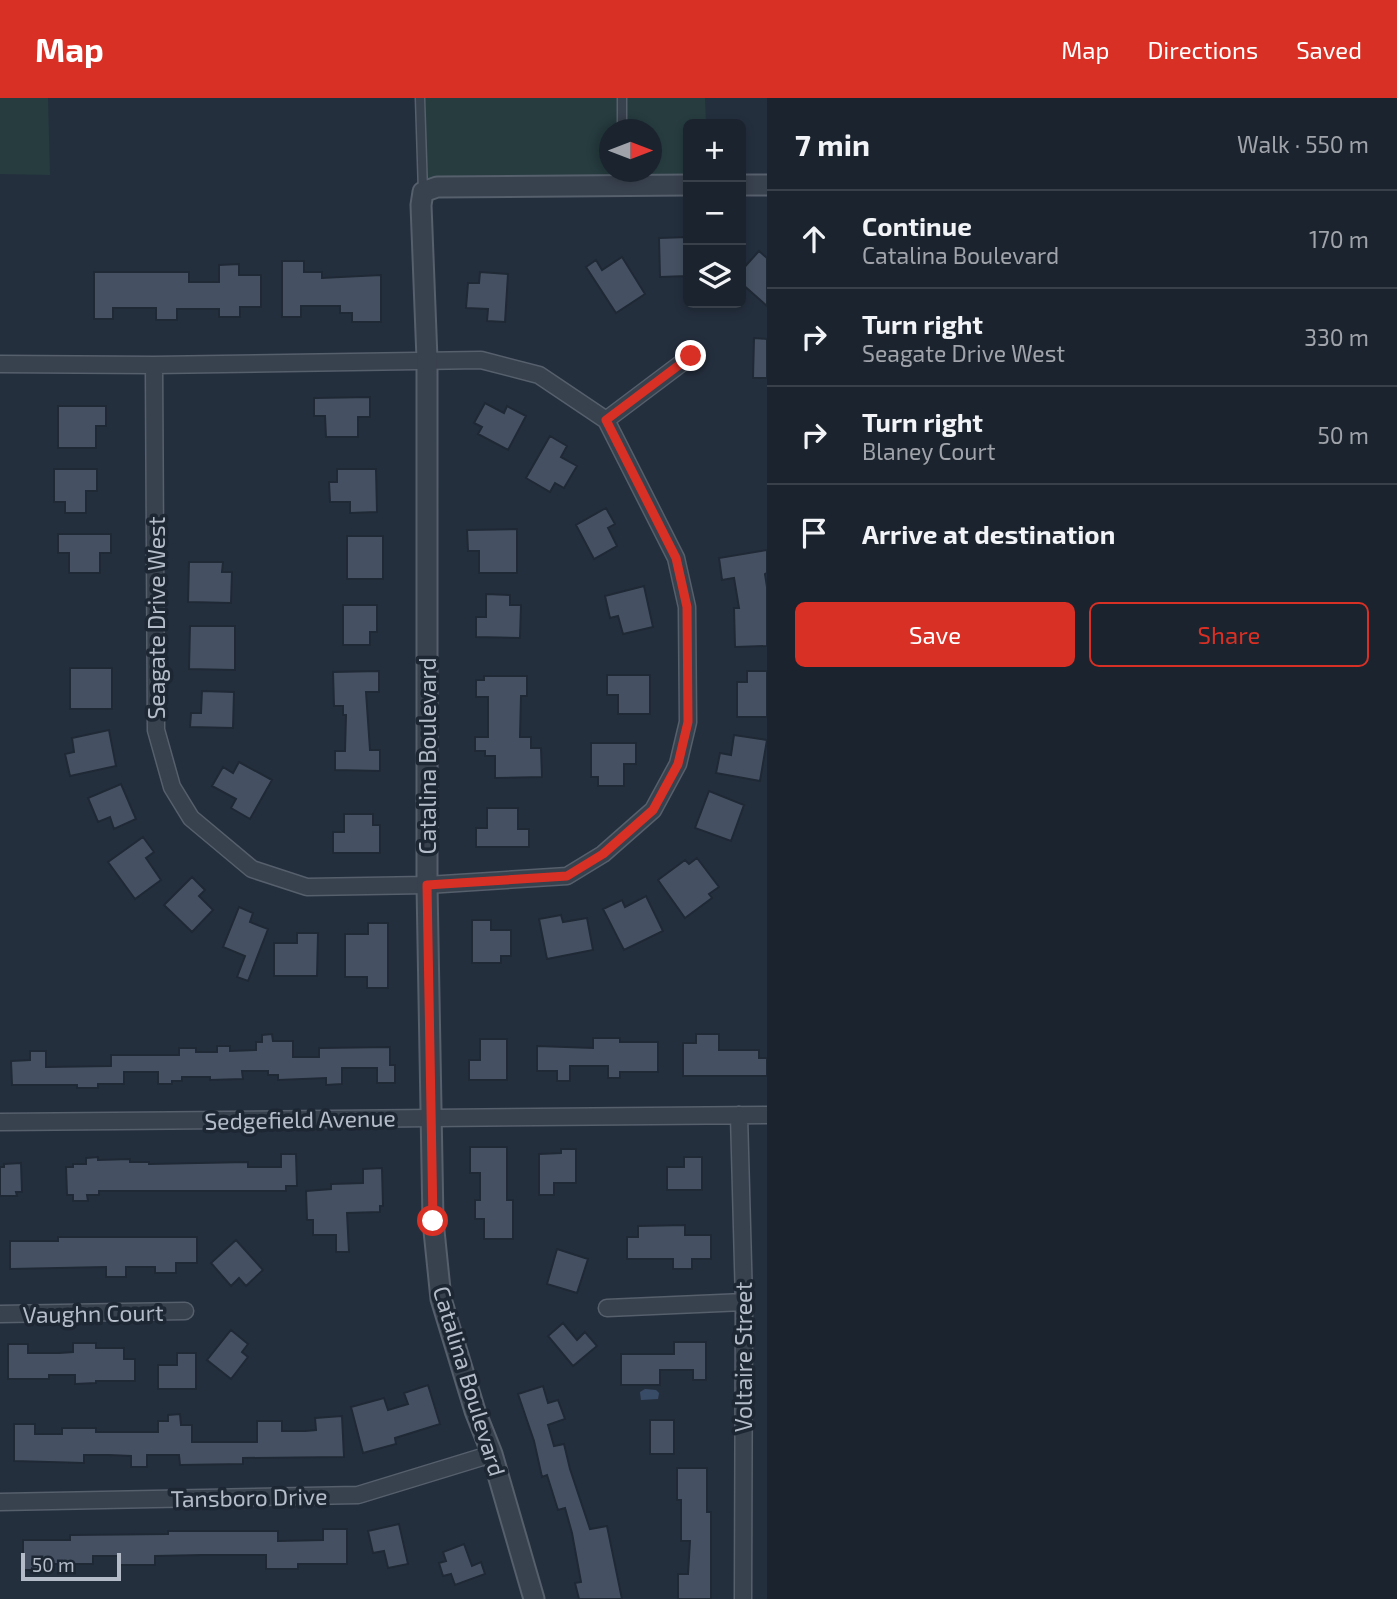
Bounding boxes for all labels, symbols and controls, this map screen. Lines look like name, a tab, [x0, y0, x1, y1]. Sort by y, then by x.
text: Map	[35, 29, 104, 69]
text: Map	[1061, 35, 1109, 64]
text: Directions	[1147, 35, 1258, 64]
text: Saved	[1296, 35, 1362, 64]
north arrow	[599, 119, 662, 182]
map controls	[683, 119, 746, 308]
button: +	[683, 119, 746, 182]
text: 7 min	[795, 126, 870, 162]
text: Walk · 550 m	[1237, 130, 1369, 158]
button: −	[683, 182, 746, 245]
text: Continue	[862, 210, 972, 241]
icon: ahead	[795, 220, 833, 258]
text: 170 m	[1309, 225, 1369, 253]
text: Catalina Boulevard	[862, 241, 1059, 269]
button: layers	[683, 245, 746, 308]
text: Turn right	[862, 308, 983, 339]
icon: right	[795, 318, 833, 356]
text: 330 m	[1304, 323, 1369, 351]
text: Seagate Drive West	[862, 339, 1065, 367]
route end	[675, 340, 706, 371]
text: Turn right	[862, 406, 983, 437]
icon: right	[795, 416, 833, 454]
text: 50 m	[1318, 421, 1369, 449]
text: Blaney Court	[862, 437, 995, 465]
icon: arrive	[795, 514, 833, 552]
street label: Seagate Drive West	[142, 516, 170, 720]
text: Arrive at destination	[862, 518, 1115, 549]
button: Save	[795, 602, 1075, 667]
button: Share	[1089, 602, 1369, 667]
street label: Catalina Boulevard	[413, 657, 441, 855]
street label: Sedgefield Avenue	[204, 1103, 396, 1135]
route start	[417, 1205, 448, 1236]
street label: Voltaire Street	[729, 1282, 757, 1432]
street label: Catalina Boulevard	[428, 1283, 512, 1479]
street label: Vaughn Court	[22, 1298, 164, 1328]
street label: Tansboro Drive	[170, 1482, 328, 1512]
scale bar	[21, 1550, 121, 1582]
text: 50 m	[32, 1553, 75, 1576]

